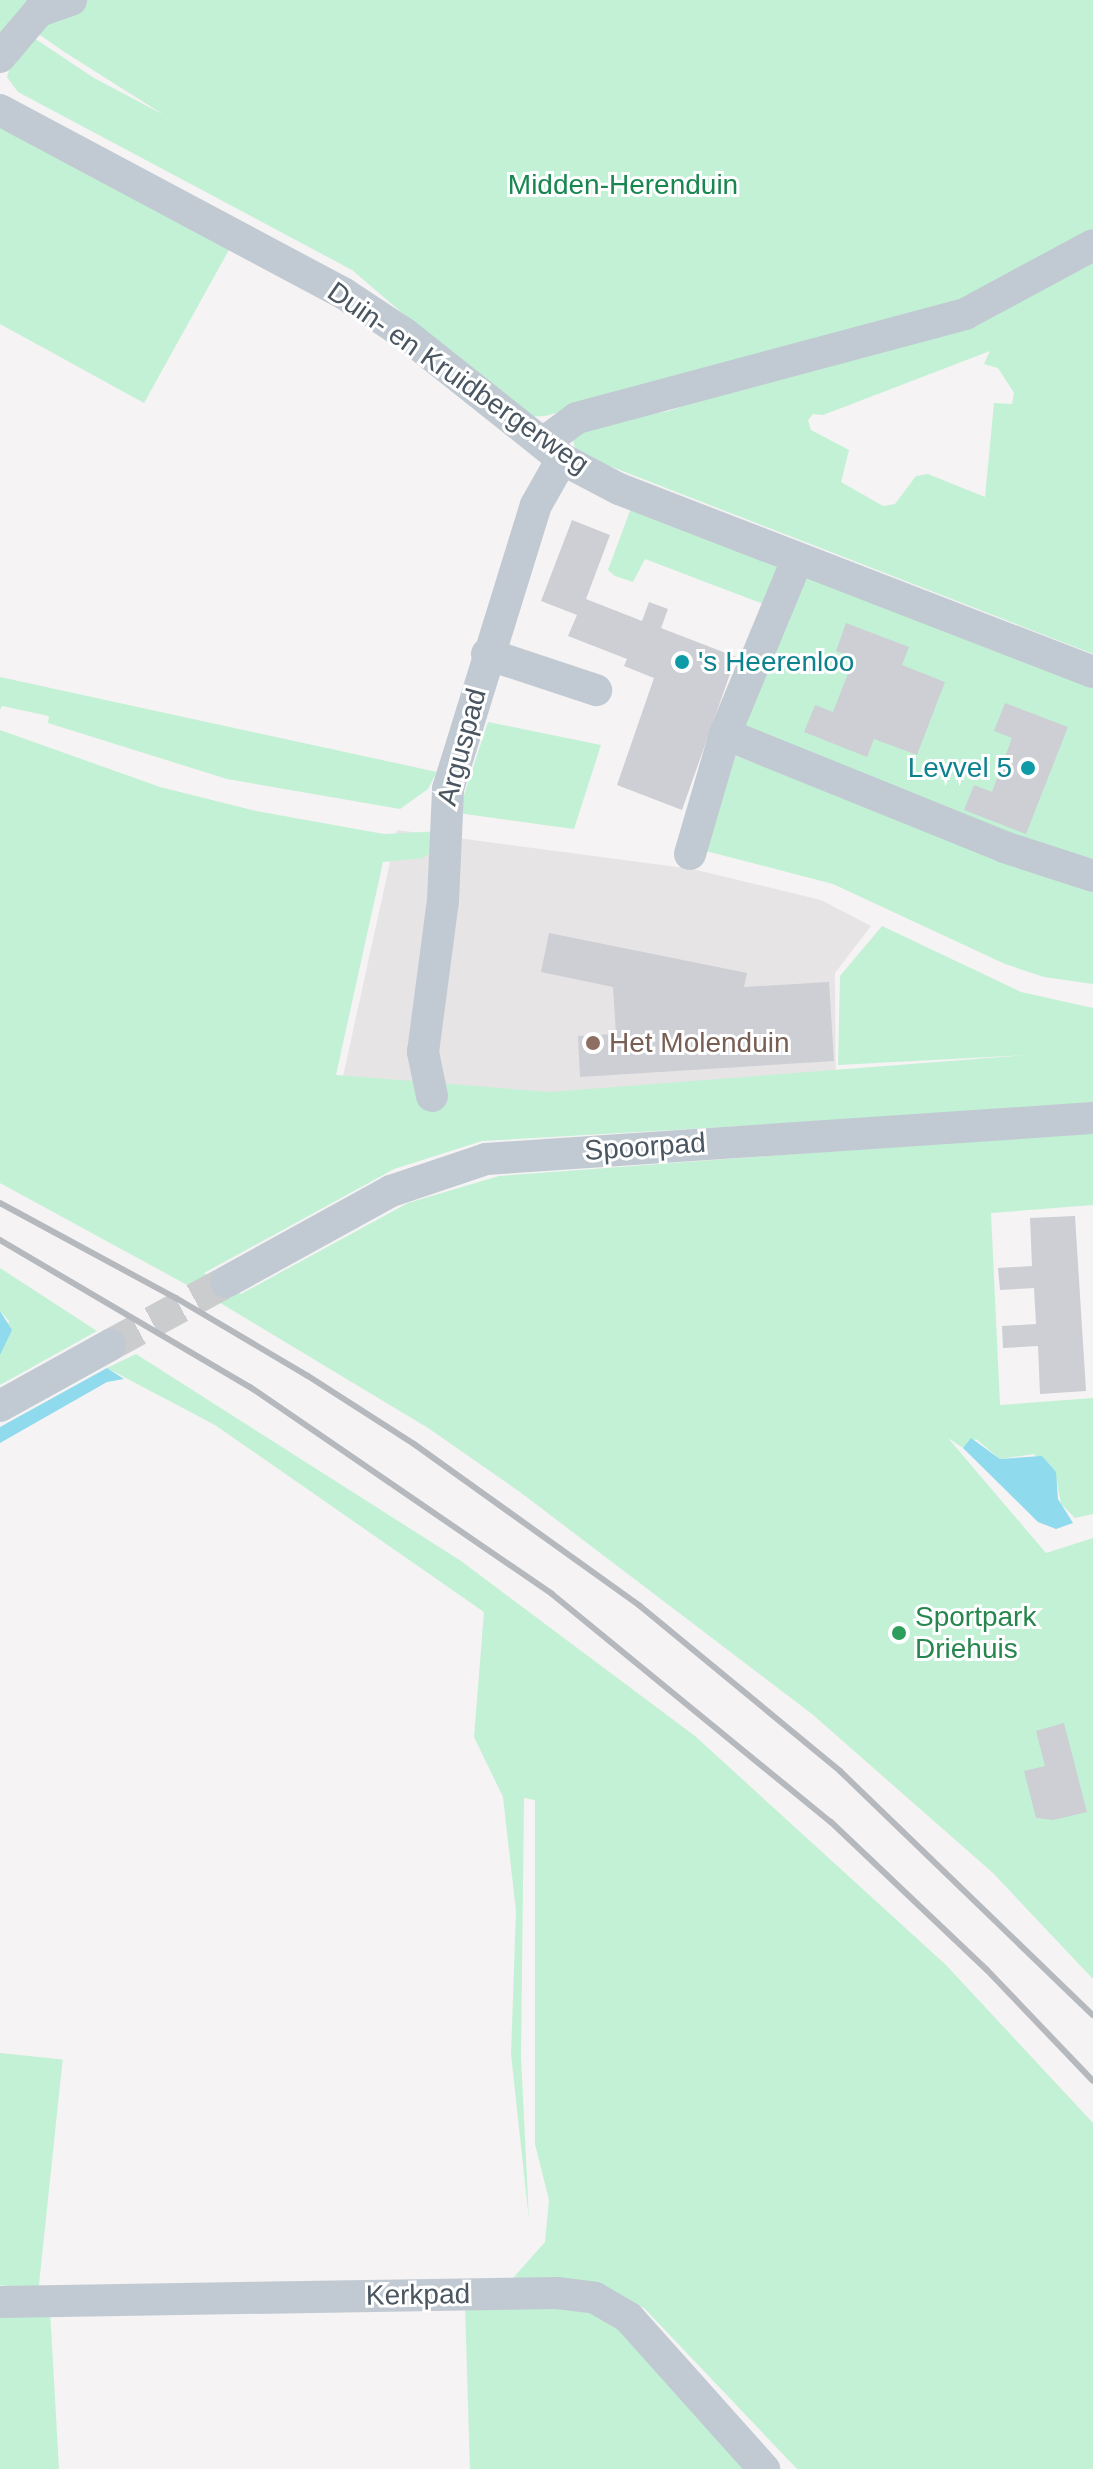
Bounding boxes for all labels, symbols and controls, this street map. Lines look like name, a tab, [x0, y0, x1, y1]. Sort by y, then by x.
park label: Midden-Herenduin	[508, 168, 738, 202]
street label: Duin- en Kruidbergerweg	[321, 275, 595, 481]
place label: 's Heerenloo	[698, 645, 854, 679]
marker: 's Heerenloo	[673, 653, 691, 671]
street label: Arguspad	[430, 685, 494, 809]
place label: Levvel 5	[908, 751, 1012, 785]
marker: Levvel 5	[1019, 759, 1037, 777]
place label: Het Molenduin	[609, 1026, 790, 1060]
marker: Het Molenduin	[584, 1034, 602, 1052]
street label: Spoorpad	[583, 1126, 707, 1168]
place label: Sportpark Driehuis	[915, 1600, 1036, 1666]
marker: Sportpark Driehuis	[890, 1624, 908, 1642]
street label: Kerkpad	[366, 2277, 470, 2313]

